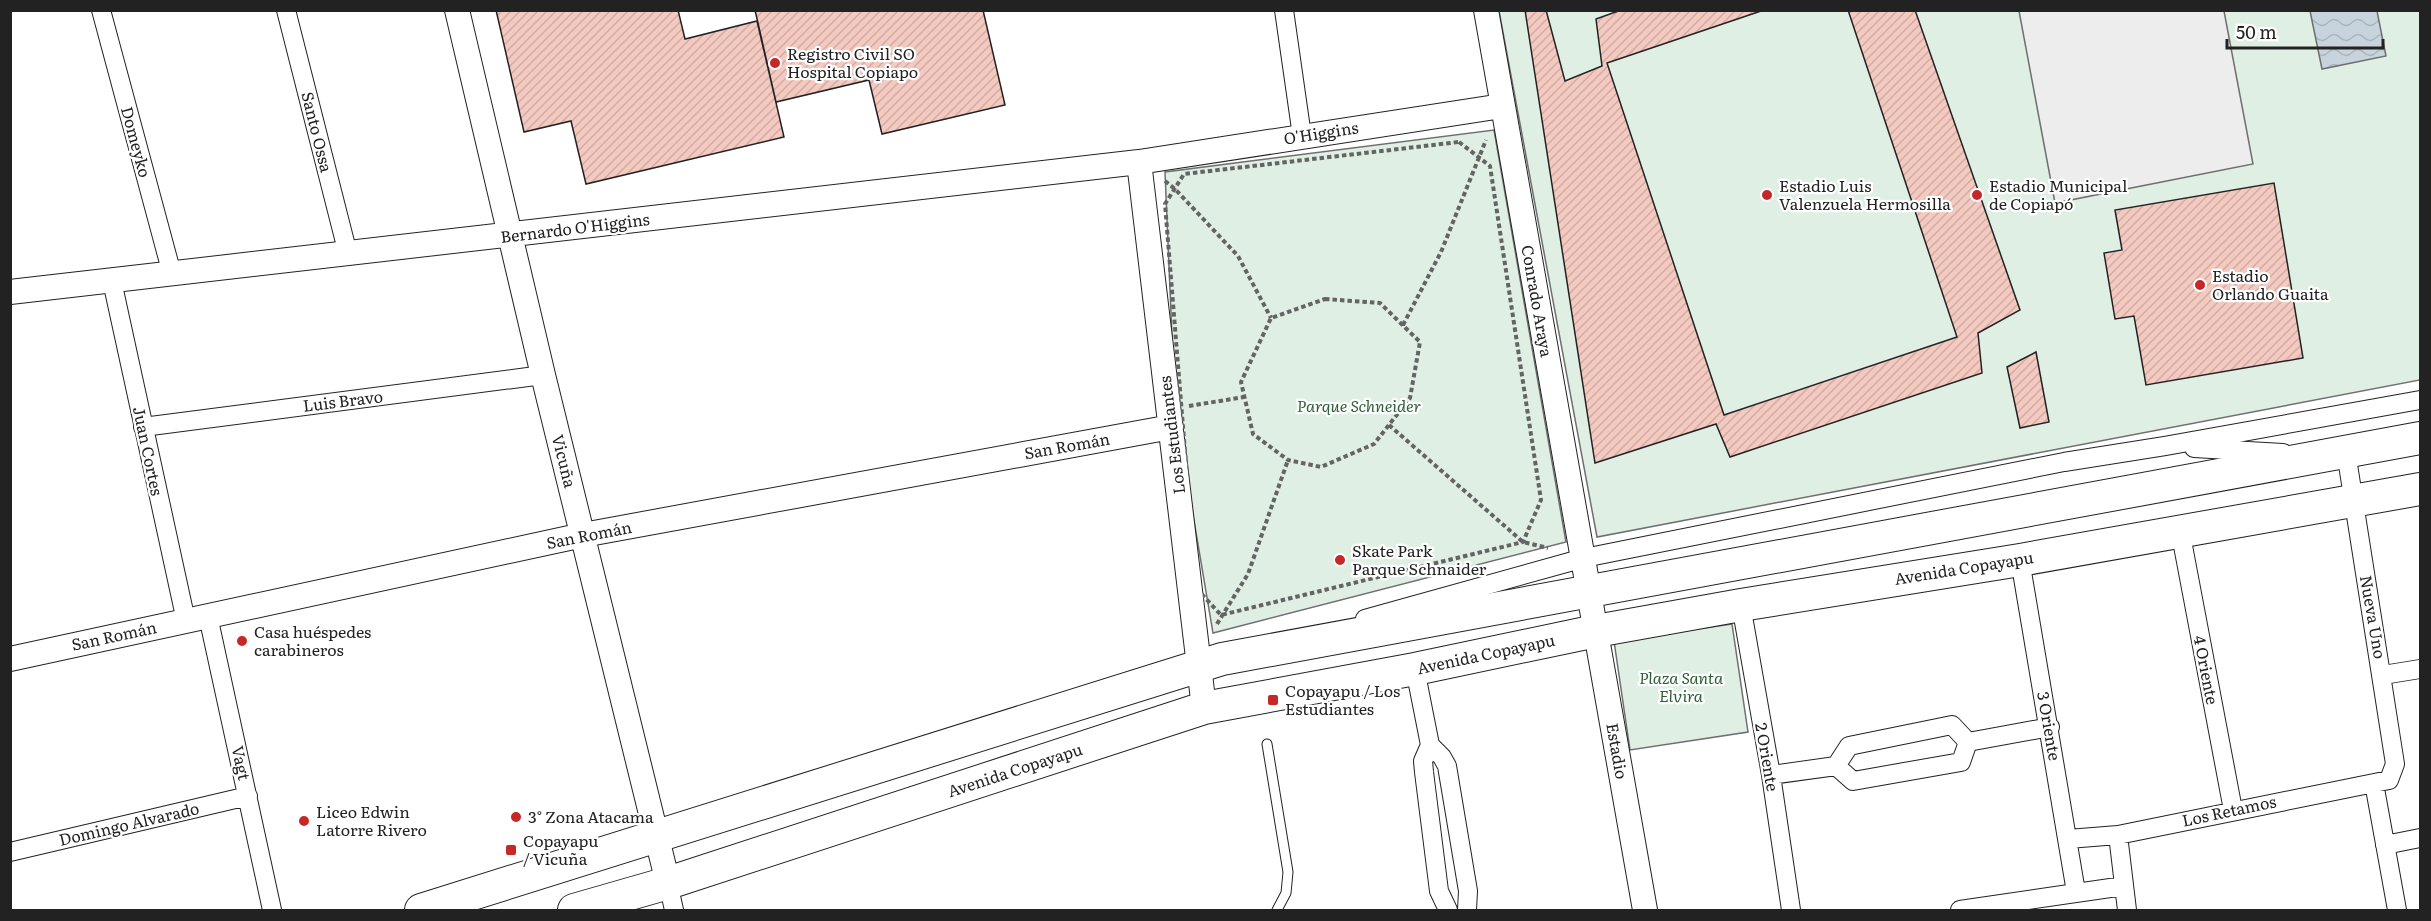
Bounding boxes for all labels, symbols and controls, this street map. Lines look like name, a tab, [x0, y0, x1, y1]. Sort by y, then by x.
scale bar	[2227, 12, 2383, 50]
text: 50 m	[2236, 18, 2277, 45]
place label: Registro Civil SO Hospital Copiapo	[787, 41, 918, 83]
marker: Registro Civil SO Hospital Copiapo	[768, 56, 782, 70]
street label: Santo Ossa	[296, 89, 340, 175]
street label: Domeyko	[116, 104, 158, 180]
street label: O'Higgins	[1282, 114, 1360, 150]
place label: Estadio Luis Valenzuela Hermosilla	[1779, 173, 1951, 215]
place label: Estadio Municipal de Copiapó	[1989, 173, 2127, 215]
marker: Estadio Luis Valenzuela Hermosilla	[1760, 188, 1774, 202]
marker: Estadio Municipal de Copiapó	[1970, 188, 1984, 202]
street label: Bernardo O'Higgins	[499, 206, 651, 248]
street label: Conrado Araya	[1516, 243, 1560, 359]
place label: Estadio Orlando Guaita	[2212, 263, 2329, 305]
marker: Estadio Orlando Guaita	[2193, 278, 2207, 292]
street label: Los Estudiantes	[1152, 375, 1190, 496]
street label: Luis Bravo	[302, 383, 384, 417]
park label: Parque Schneider	[1297, 393, 1421, 417]
street label: Juan Cortes	[128, 404, 170, 498]
street label: San Román	[1022, 426, 1112, 464]
street label: Vicuña	[547, 432, 583, 490]
street label: San Román	[544, 514, 634, 554]
place label: Skate Park Parque Schnaider	[1352, 538, 1487, 580]
street label: Avenida Copayapu	[1893, 544, 2035, 590]
marker: Skate Park Parque Schnaider	[1333, 553, 1347, 567]
street label: Nueva Uno	[2355, 573, 2393, 661]
street label: San Román	[69, 614, 159, 656]
place label: Casa huéspedes carabineros	[254, 619, 371, 661]
street label: Avenida Copayapu	[1415, 627, 1557, 679]
street label: 4 Oriente	[2189, 633, 2225, 706]
marker: Casa huéspedes carabineros	[235, 634, 249, 648]
park label: Plaza Santa Elvira	[1639, 665, 1724, 707]
place label: Copayapu / Los Estudiantes	[1285, 678, 1400, 720]
street label: 3 Oriente	[2032, 689, 2068, 762]
marker: Copayapu / Los Estudiantes	[1266, 693, 1280, 707]
street label: Estadio	[1601, 721, 1635, 781]
street label: 2 Oriente	[1750, 721, 1786, 793]
street label: Avenida Copayapu	[944, 736, 1085, 802]
street label: Vagt	[227, 743, 257, 783]
street label: Los Retamos	[2180, 788, 2278, 832]
street label: Domingo Alvarado	[56, 795, 201, 851]
place label: Liceo Edwin Latorre Rivero	[316, 799, 427, 841]
place label: 3° Zona Atacama	[528, 804, 654, 828]
marker: 3° Zona Atacama	[509, 810, 523, 824]
marker: Liceo Edwin Latorre Rivero	[297, 814, 311, 828]
place label: Copayapu / Vicuña	[523, 828, 598, 870]
marker: Copayapu / Vicuña	[504, 843, 518, 857]

